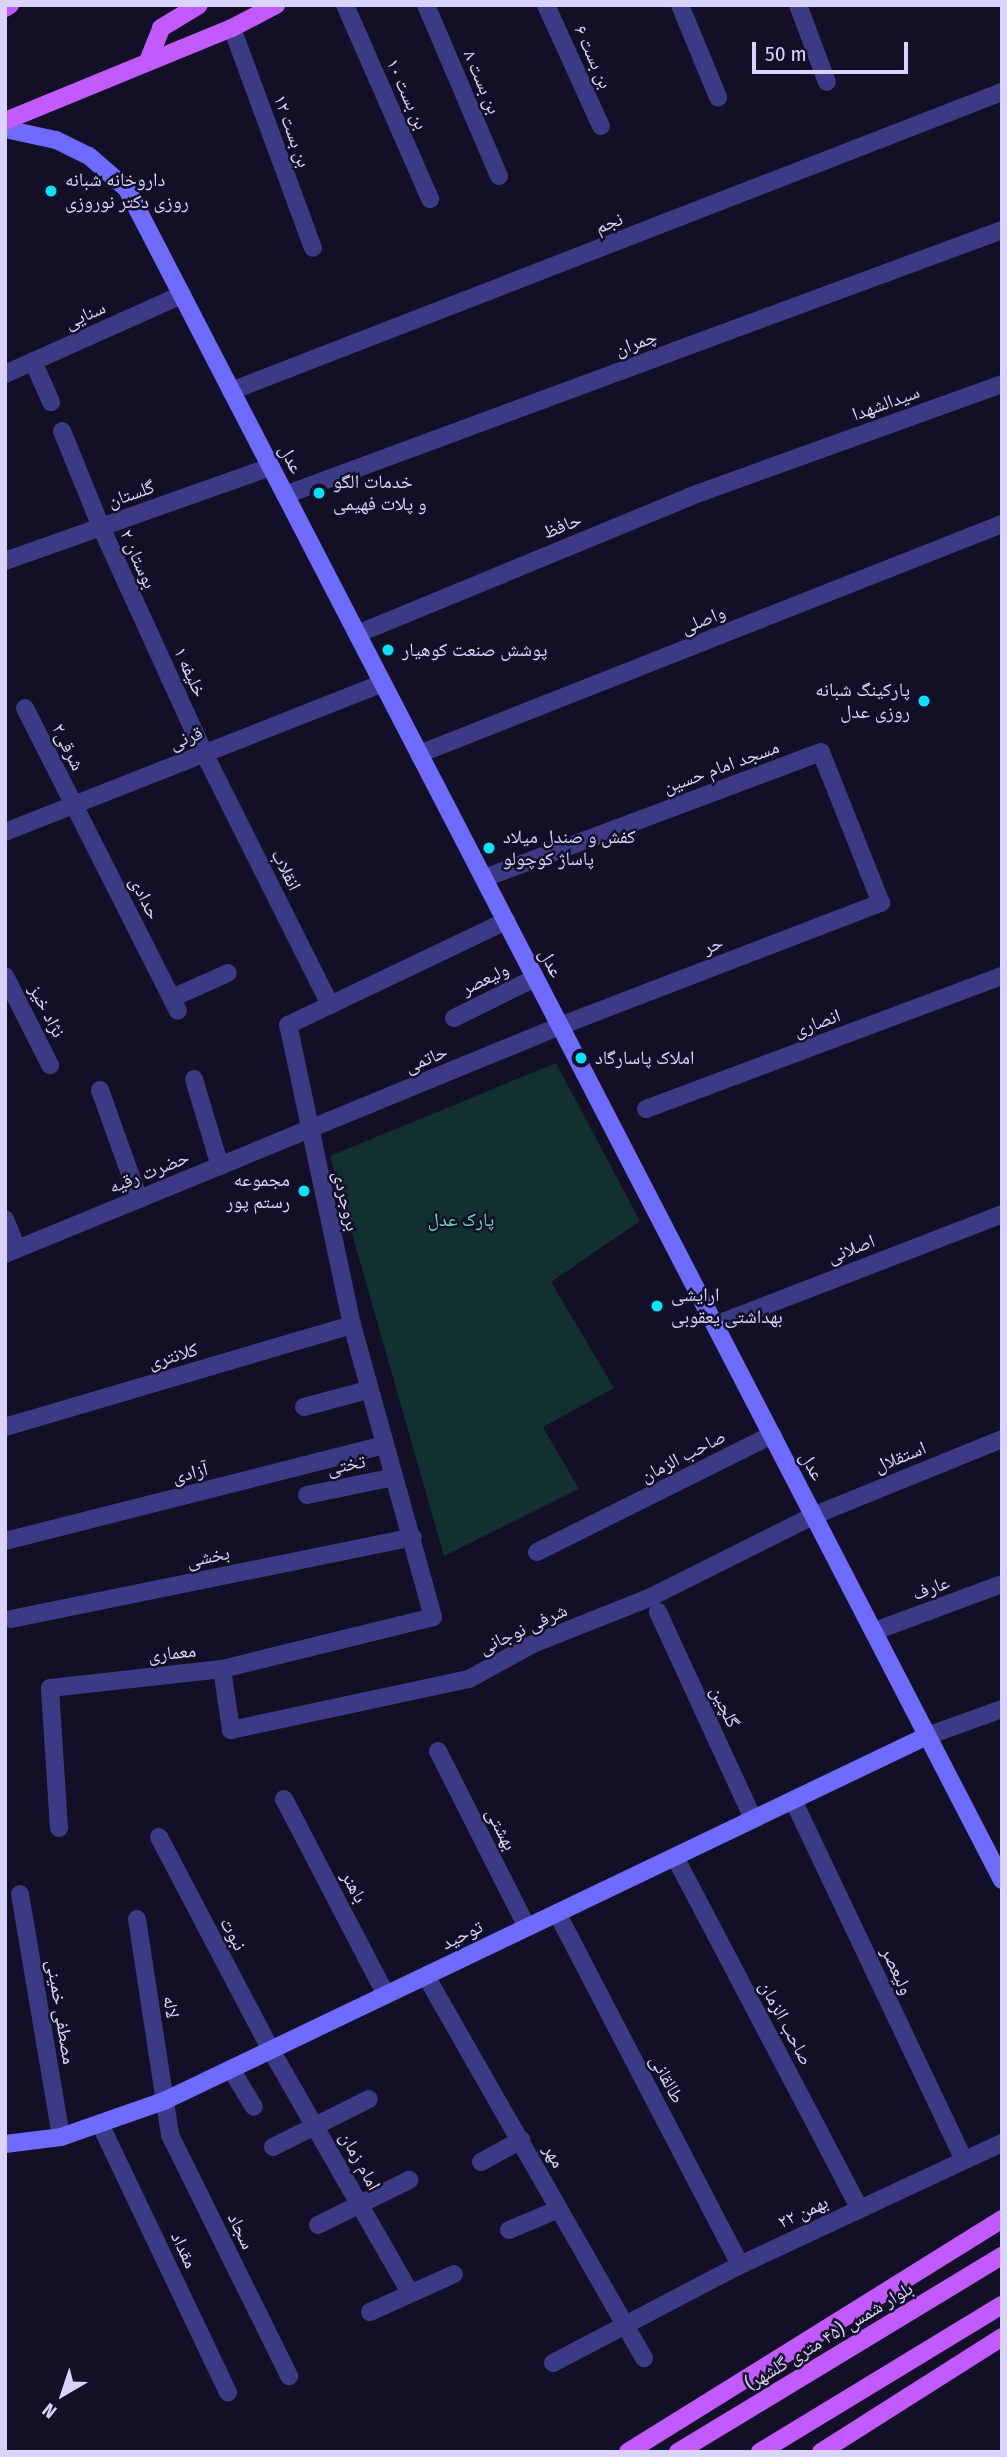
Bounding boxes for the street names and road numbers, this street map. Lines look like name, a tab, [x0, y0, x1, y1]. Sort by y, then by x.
street label: بن بست ۶	[569, 22, 617, 92]
street label: بن بست ۸	[458, 47, 506, 117]
street label: بن بست ۱۰	[381, 55, 433, 133]
street label: بن بست ۱۲	[268, 92, 316, 170]
street label: نجم	[592, 207, 626, 239]
street label: سنایی	[61, 296, 109, 334]
street label: چمران	[612, 325, 660, 361]
street label: سیدالشهدا	[849, 380, 923, 426]
street label: عدل	[274, 441, 308, 477]
street label: گلستان	[105, 475, 157, 513]
street label: حافظ	[539, 508, 585, 544]
street label: بوستان ۲	[115, 526, 161, 592]
street label: واصلی	[677, 601, 729, 639]
street label: خلیفه ۱	[169, 643, 211, 701]
street label: ۲شرقی	[47, 720, 89, 774]
street label: قرنی	[166, 721, 206, 755]
street label: مسجد امام حسین	[660, 735, 782, 799]
street label: انقلاب	[266, 846, 306, 894]
street label: حدادی	[125, 873, 165, 923]
street label: حر	[700, 931, 726, 959]
street label: عدل	[534, 945, 568, 981]
street label: ولیعصر	[457, 958, 513, 1000]
street label: نژاد خیز	[24, 981, 70, 1041]
street label: انصاری	[790, 1004, 844, 1042]
street label: حاتمی	[401, 1040, 451, 1078]
street label: حضرت رقیه	[106, 1146, 192, 1198]
street label: بروجردی	[328, 1169, 364, 1233]
street label: اصلانی	[824, 1230, 878, 1268]
street label: کلانتری	[145, 1338, 201, 1374]
street label: صاحب الزمان	[637, 1425, 729, 1487]
street label: استقلال	[871, 1436, 929, 1478]
street label: عدل	[795, 1447, 829, 1485]
street label: تختی	[325, 1450, 367, 1480]
street label: آزادی	[170, 1458, 210, 1488]
street label: بخشی	[184, 1541, 232, 1573]
street label: عارف	[909, 1571, 953, 1605]
street label: شرفی نوجانی	[475, 1599, 571, 1659]
street label: معماری	[147, 1639, 197, 1667]
street label: گلچین	[706, 1683, 744, 1731]
street label: بهشتی	[481, 1804, 521, 1854]
street label: باهنر	[336, 1867, 372, 1907]
street label: نبوت	[215, 1913, 251, 1955]
street label: توحید	[438, 1915, 486, 1955]
street label: ولیعصر	[876, 1943, 918, 1999]
street label: مصطفی خمینی	[41, 1958, 81, 2066]
street label: صاحب الزمان	[754, 1977, 818, 2069]
street label: لاله	[158, 1994, 184, 2020]
street label: طالقانی	[645, 2051, 689, 2107]
street label: امام زمان	[335, 2128, 385, 2194]
street label: مهر	[538, 2140, 570, 2172]
street label: ۲۲ بهمن	[774, 2190, 832, 2234]
street label: سجاد	[222, 2209, 260, 2253]
street label: مقداد	[166, 2228, 202, 2272]
street label: بلوار شمس (۴۵ متری گلشهر)	[741, 2277, 917, 2395]

